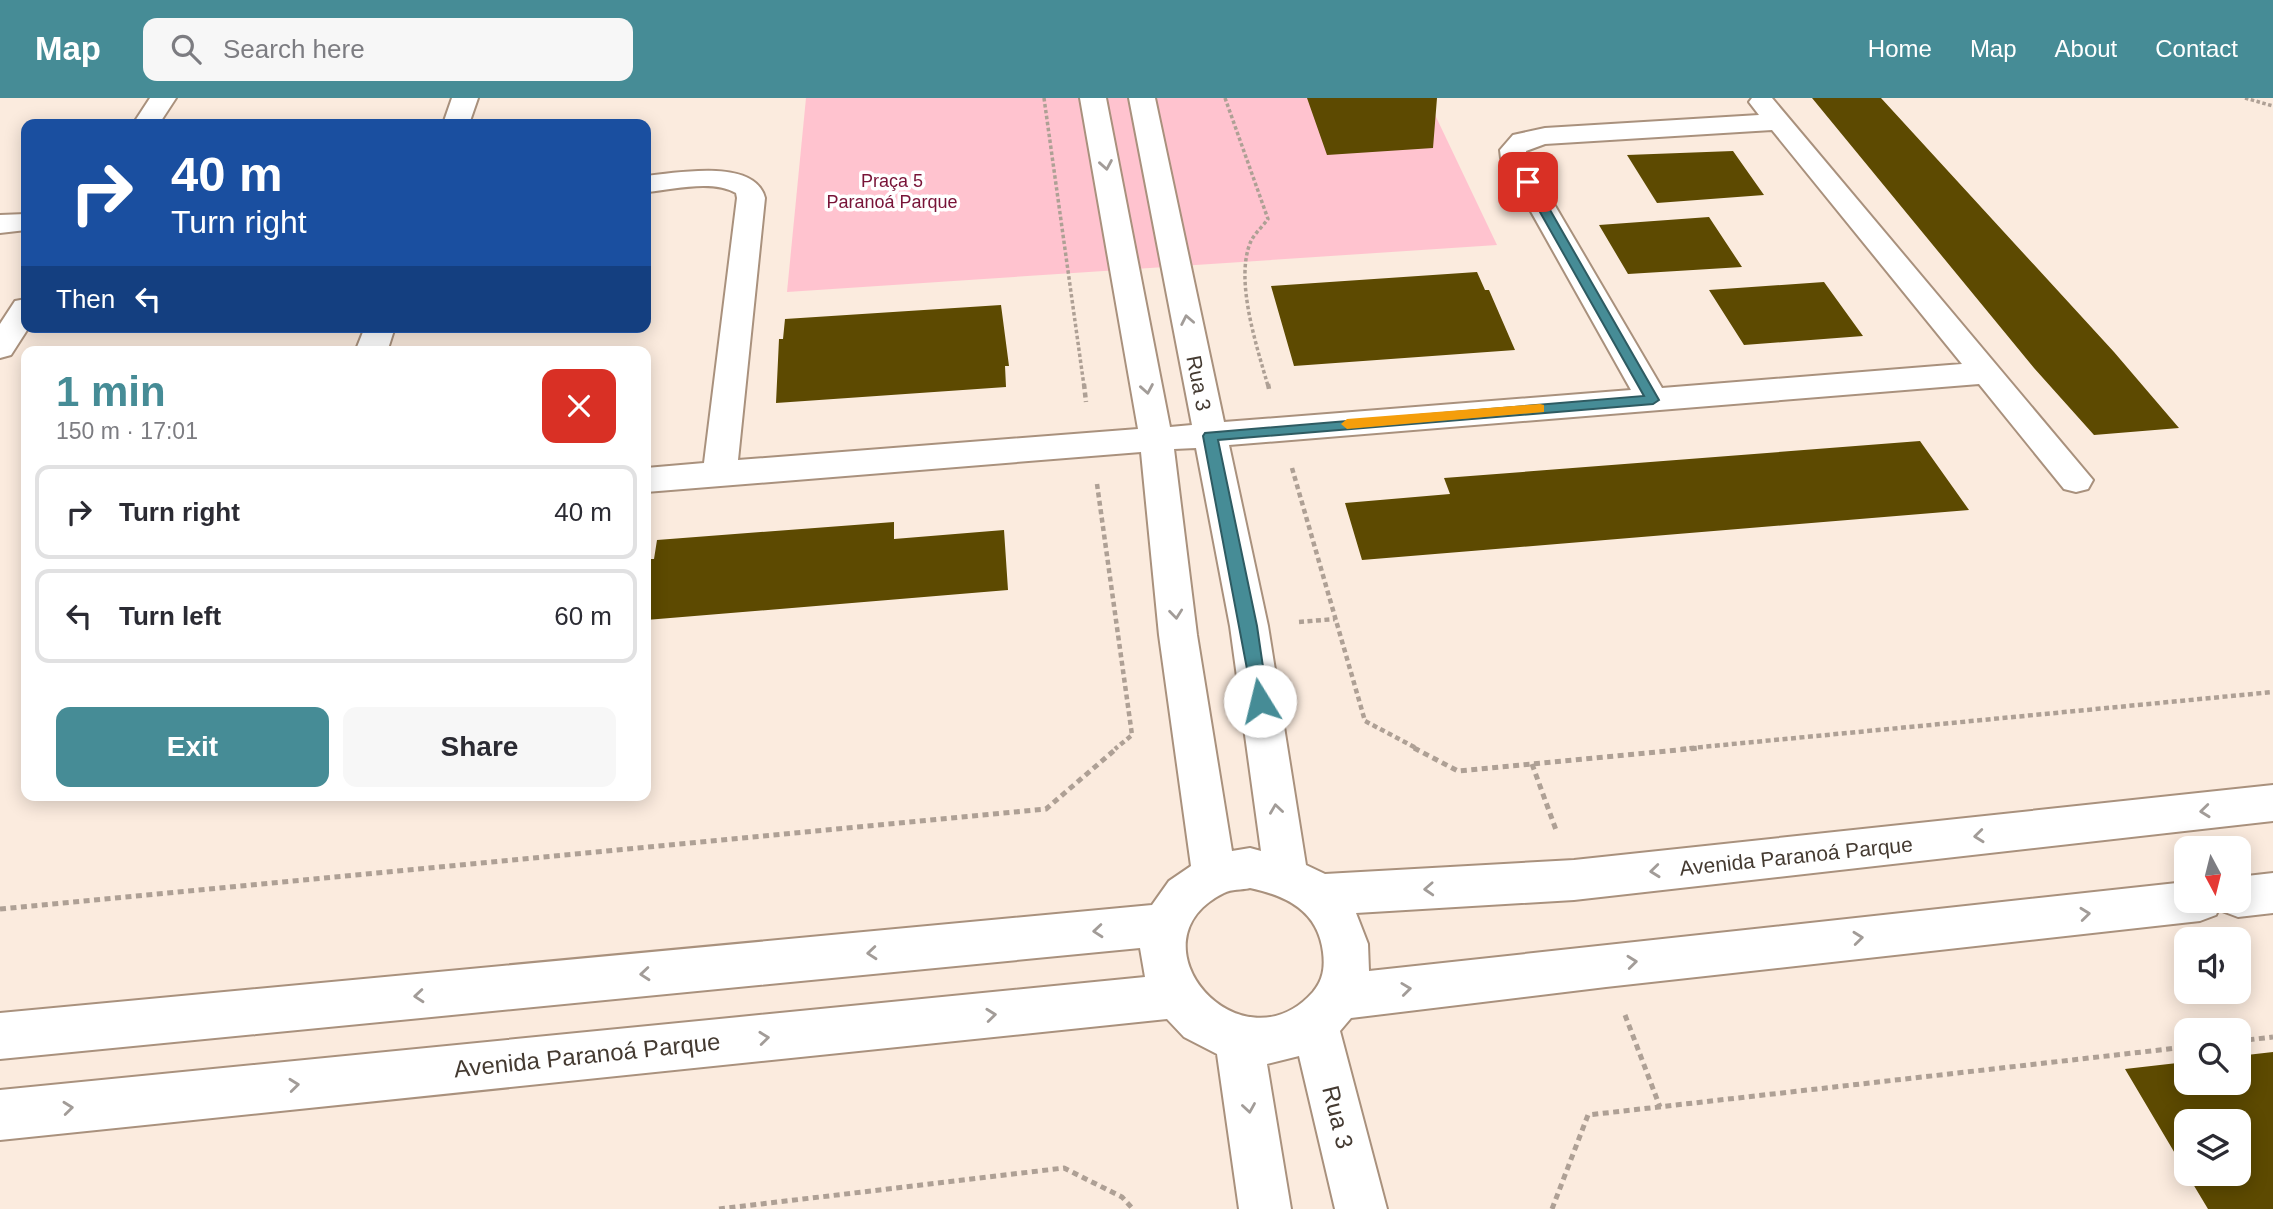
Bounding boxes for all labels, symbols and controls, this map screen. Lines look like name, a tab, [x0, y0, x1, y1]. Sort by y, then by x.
search box	[143, 18, 633, 81]
text: Map	[35, 30, 101, 67]
icon: search	[167, 30, 205, 68]
text: Search here	[223, 34, 365, 64]
text: Home	[1868, 35, 1932, 62]
text: Map	[1970, 35, 2017, 62]
text: About	[2055, 35, 2117, 62]
text: Contact	[2155, 35, 2238, 62]
icon: right	[56, 147, 147, 238]
text: 40 m	[171, 147, 283, 201]
pin	[1498, 152, 1558, 212]
one-way arrow	[1097, 159, 1112, 171]
icon: arrive	[1509, 163, 1547, 201]
park label: Praça 5 Paranoá Parque	[826, 171, 958, 212]
text: Turn right	[171, 204, 307, 240]
icon: left	[129, 280, 167, 318]
text: Then	[56, 284, 115, 314]
one-way arrow	[1180, 314, 1195, 326]
street label: Rua 3	[1182, 353, 1216, 413]
text: 1 min	[56, 368, 166, 415]
button: close	[542, 369, 616, 443]
one-way arrow	[1138, 383, 1153, 395]
text: 150 m · 17:01	[56, 418, 198, 444]
icon: right	[60, 493, 98, 531]
text: Turn right	[119, 497, 240, 527]
text: 40 m	[554, 497, 612, 527]
icon: left	[60, 597, 98, 635]
text: Turn left	[119, 601, 221, 631]
text: 60 m	[554, 601, 612, 631]
one-way arrow	[1168, 609, 1183, 620]
position arrow	[1223, 664, 1297, 738]
button: Exit	[56, 707, 329, 787]
button: Share	[343, 707, 616, 787]
one-way arrow	[1269, 803, 1284, 814]
one-way arrow	[2199, 803, 2211, 818]
one-way arrow	[1973, 828, 1985, 843]
street label: Avenida Paranoá Parque	[1678, 832, 1914, 880]
north arrow	[2174, 836, 2250, 914]
map controls	[2174, 836, 2251, 1186]
one-way arrow	[1650, 864, 1661, 879]
one-way arrow	[1423, 881, 1434, 896]
one-way arrow	[2079, 906, 2091, 921]
one-way arrow	[1093, 923, 1104, 938]
button: sound	[2174, 927, 2251, 1004]
one-way arrow	[1853, 930, 1864, 945]
one-way arrow	[866, 945, 877, 960]
one-way arrow	[1627, 955, 1638, 970]
one-way arrow	[640, 967, 651, 982]
one-way arrow	[1401, 981, 1412, 996]
one-way arrow	[413, 988, 424, 1003]
one-way arrow	[986, 1008, 997, 1023]
button: search	[2174, 1018, 2251, 1095]
street label: Avenida Paranoá Parque	[452, 1028, 722, 1082]
one-way arrow	[759, 1030, 770, 1045]
one-way arrow	[289, 1078, 300, 1093]
street label: Rua 3	[1317, 1083, 1359, 1151]
one-way arrow	[63, 1101, 74, 1116]
one-way arrow	[1242, 1102, 1257, 1114]
button: layers	[2174, 1109, 2251, 1186]

